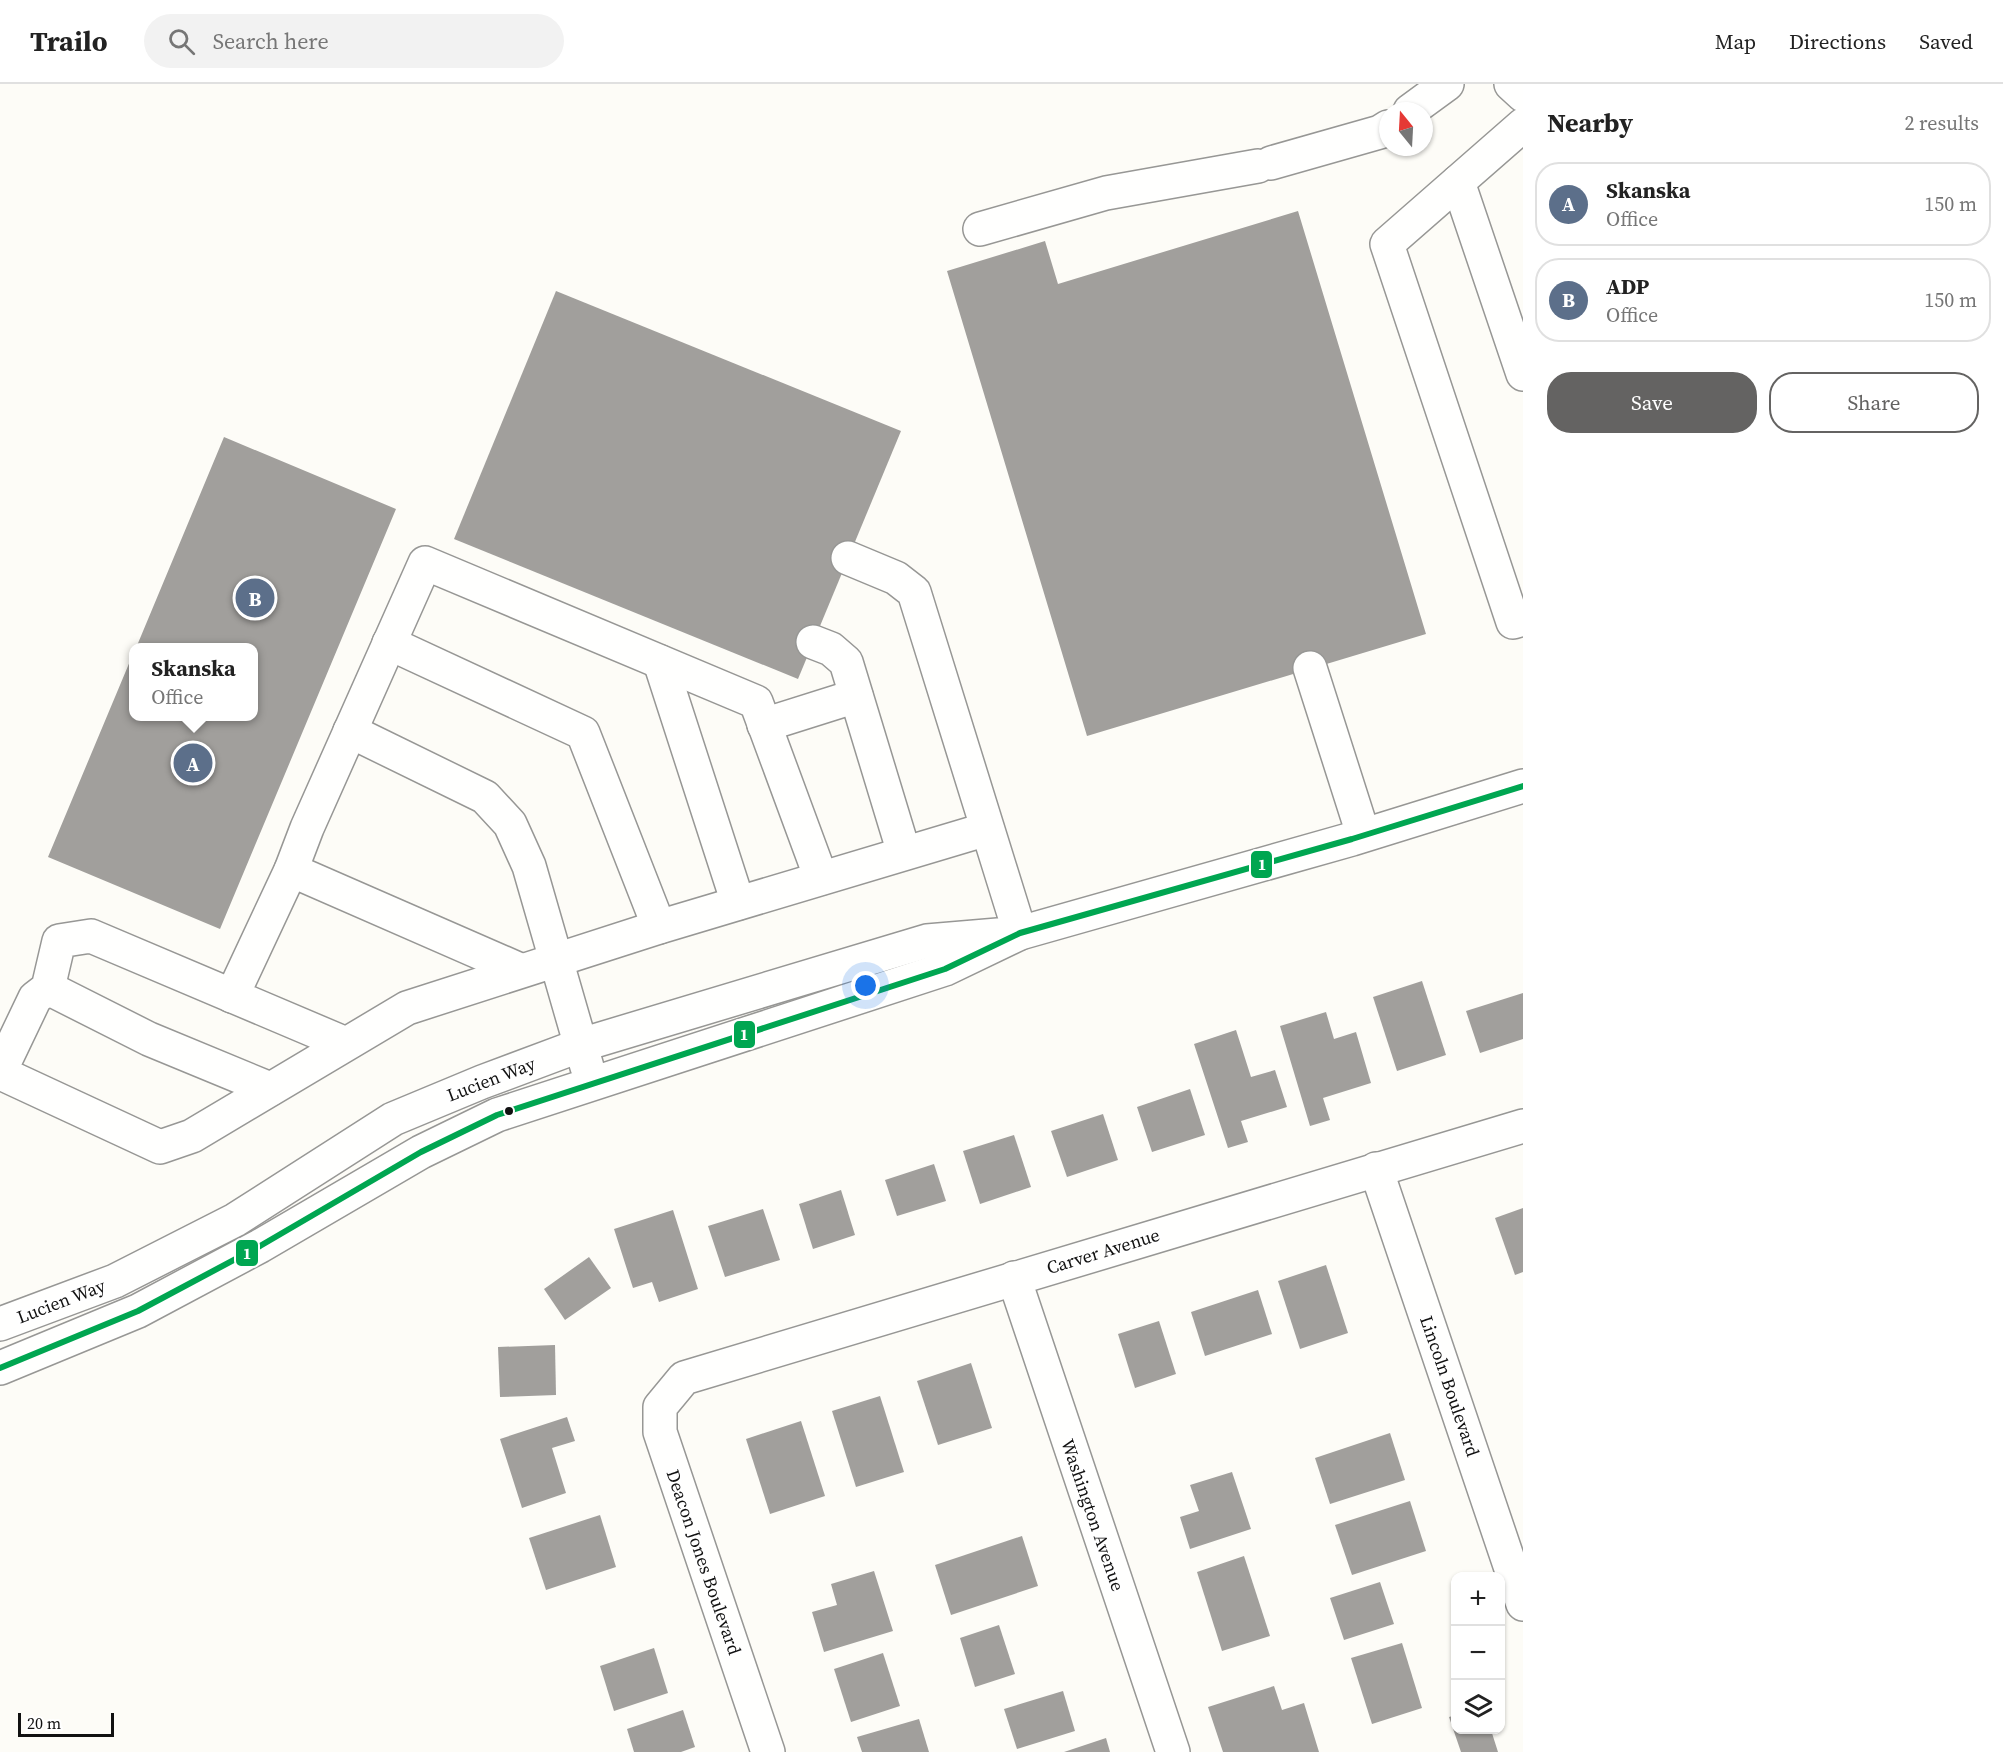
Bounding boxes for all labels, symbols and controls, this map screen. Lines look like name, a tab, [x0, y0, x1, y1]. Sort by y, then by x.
search box	[144, 14, 564, 68]
text: Trailo	[30, 22, 108, 60]
icon: search	[165, 25, 198, 58]
text: Search here	[213, 26, 329, 56]
text: Map	[1715, 27, 1756, 56]
text: Directions	[1789, 27, 1886, 56]
text: Saved	[1919, 27, 1973, 56]
north arrow	[1379, 102, 1433, 156]
text: Nearby	[1547, 105, 1633, 141]
text: 2 results	[1904, 109, 1979, 137]
text: Skanska	[1606, 175, 1691, 205]
text: A	[1562, 190, 1575, 218]
text: 150 m	[1924, 190, 1977, 218]
text: Office	[1606, 205, 1658, 233]
text: ADP	[1606, 271, 1649, 301]
text: B	[1562, 286, 1575, 314]
text: 150 m	[1924, 286, 1977, 314]
text: Office	[1606, 301, 1658, 329]
button: Save	[1547, 372, 1757, 433]
button: Share	[1769, 372, 1979, 433]
pin: B	[236, 576, 274, 620]
popup	[129, 643, 258, 721]
text: Skanska	[151, 653, 236, 683]
text: Office	[151, 683, 204, 711]
pin: A	[174, 740, 212, 786]
line badge: 1	[1250, 850, 1273, 879]
text: 1	[1258, 853, 1266, 875]
your location	[851, 971, 880, 1000]
line badge: 1	[733, 1020, 756, 1049]
text: 1	[740, 1023, 748, 1045]
street label: Lucien Way	[443, 1050, 540, 1107]
unlabelled marker	[503, 1105, 515, 1117]
street label: Carver Avenue	[1043, 1222, 1163, 1280]
line badge: 1	[235, 1239, 259, 1267]
text: 1	[243, 1242, 251, 1264]
street label: Lucien Way	[13, 1272, 110, 1329]
street label: Lincoln Boulevard	[1414, 1312, 1486, 1460]
street label: Washington Avenue	[1055, 1436, 1131, 1594]
street label: Deacon Jones Boulevard	[661, 1466, 747, 1658]
map controls	[1451, 1572, 1505, 1734]
button: +	[1451, 1572, 1505, 1626]
button: −	[1451, 1626, 1505, 1680]
button: layers	[1451, 1680, 1505, 1734]
scale bar	[18, 1710, 114, 1738]
text: 20 m	[27, 1712, 61, 1734]

